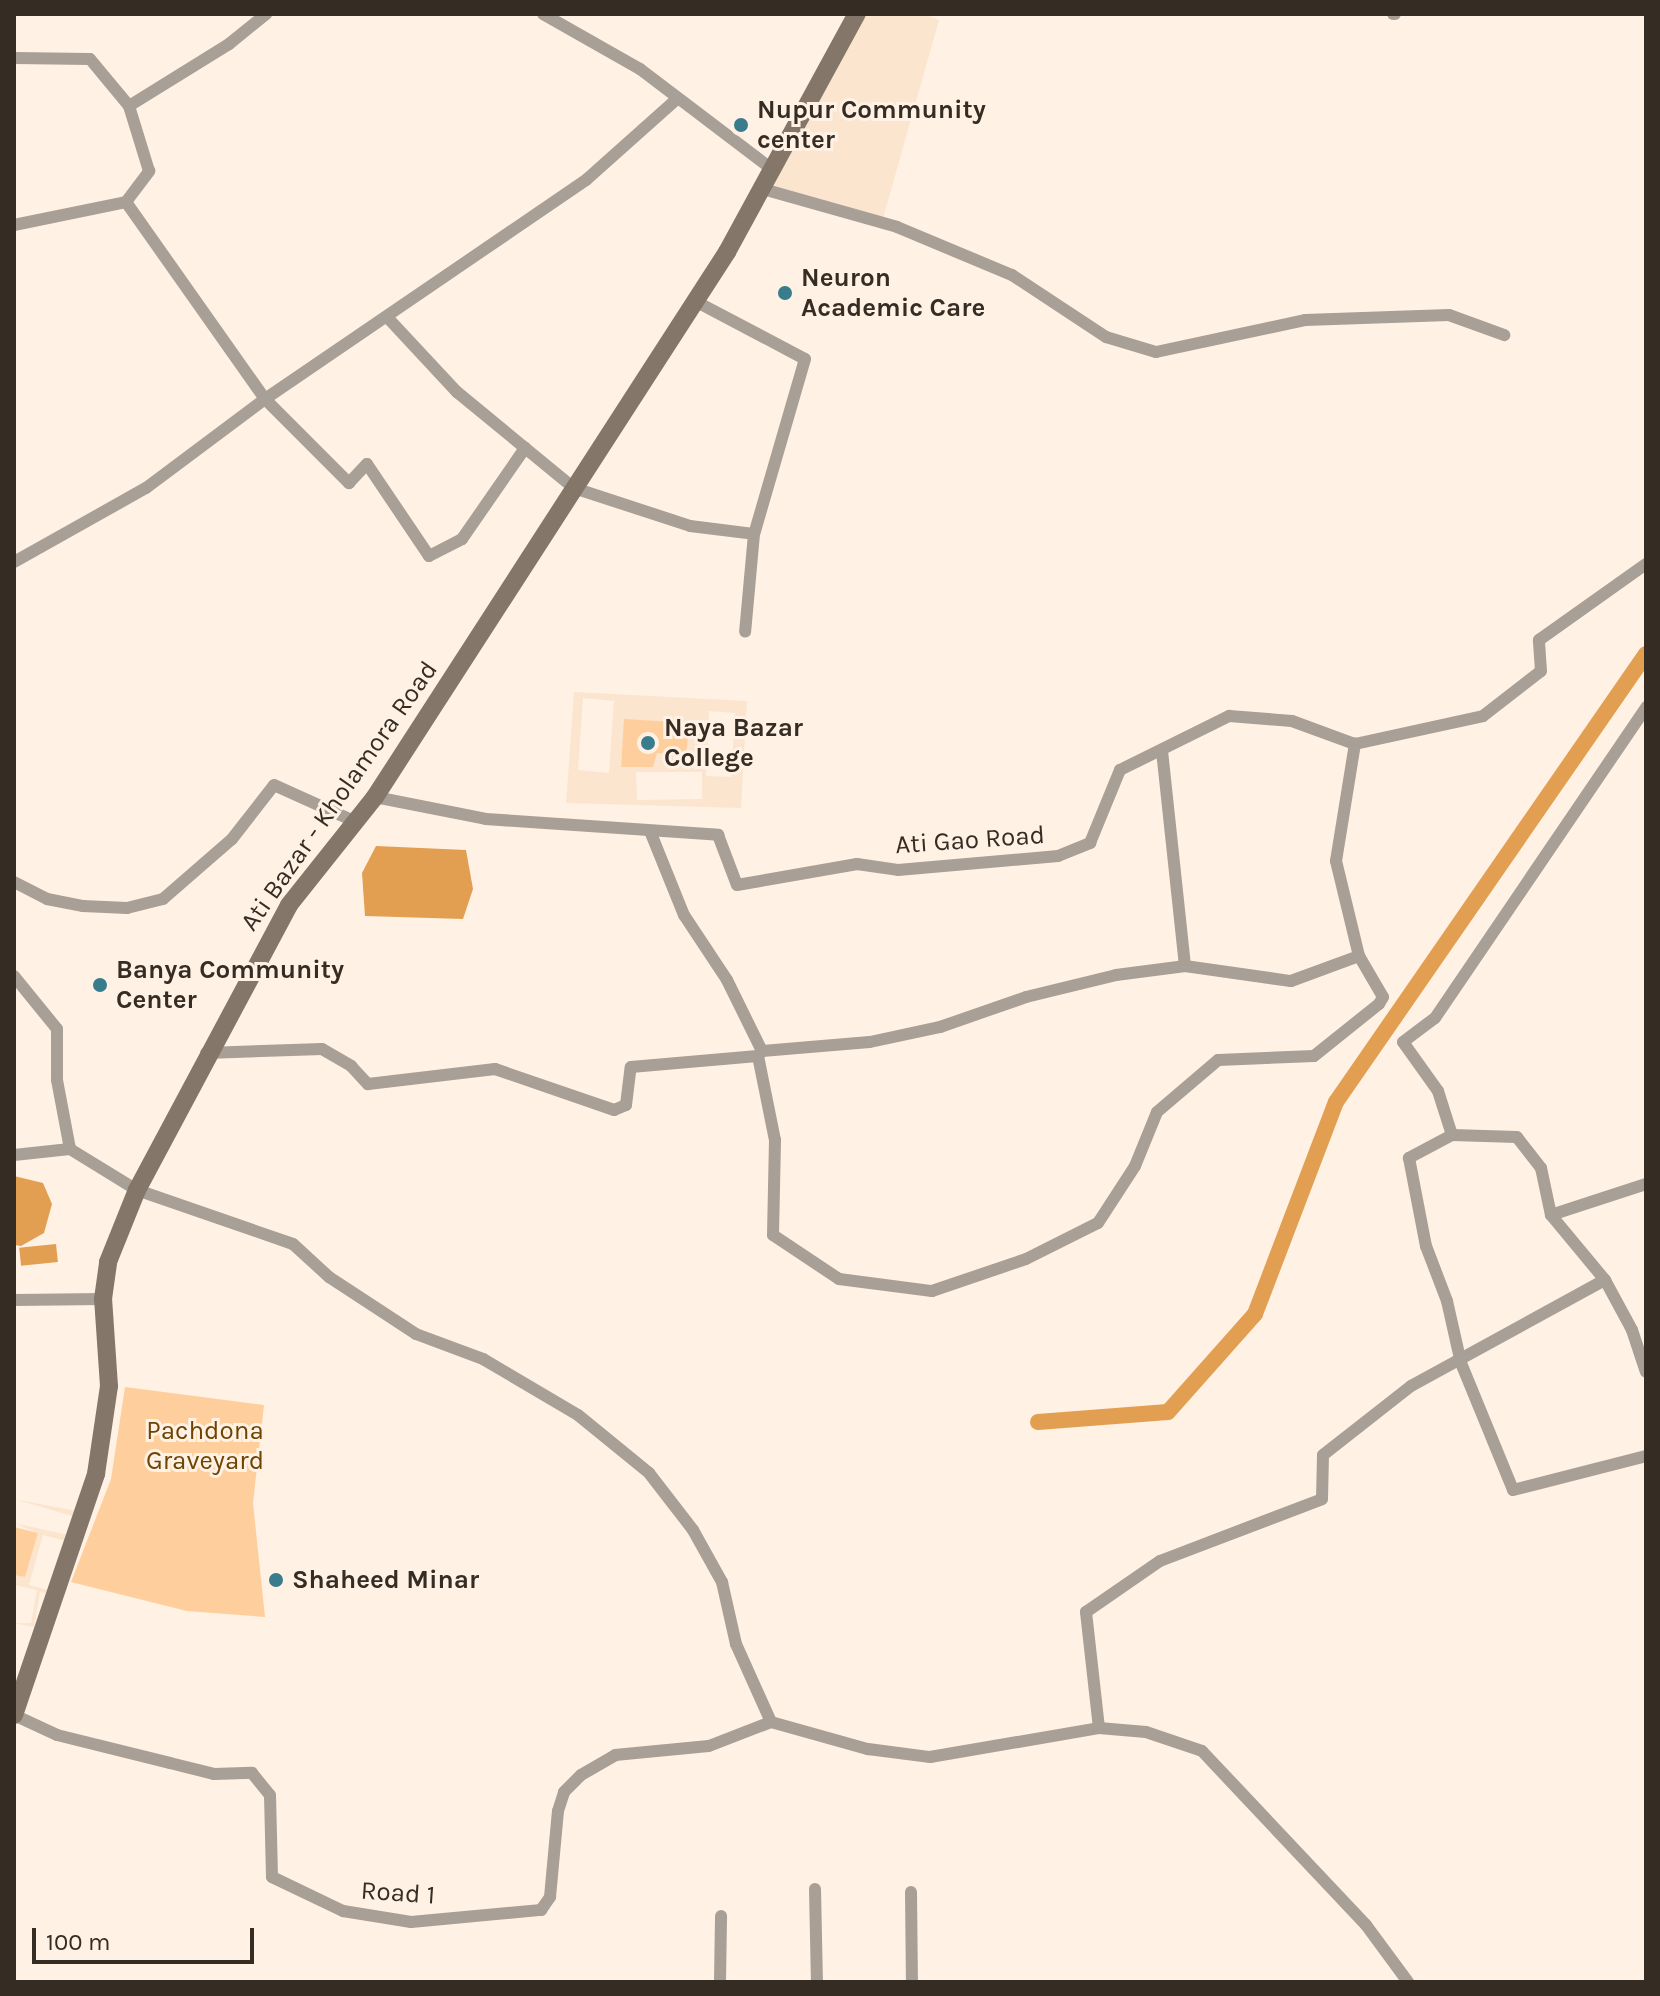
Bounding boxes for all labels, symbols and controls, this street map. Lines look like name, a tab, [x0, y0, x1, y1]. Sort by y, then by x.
place label: Nupur Community center	[757, 94, 986, 156]
marker: Nupur Community center	[732, 116, 750, 134]
place label: Neuron Academic Care	[801, 262, 985, 324]
marker: Neuron Academic Care	[776, 284, 794, 302]
street label: Ati Bazar - Kholamora Road	[234, 655, 444, 937]
place label: Naya Bazar College	[664, 712, 803, 774]
marker: Naya Bazar College	[639, 734, 657, 752]
street label: Ati Gao Road	[894, 819, 1046, 861]
place label: Banya Community Center	[116, 954, 344, 1016]
marker: Banya Community Center	[91, 976, 109, 994]
park label: Pachdona Graveyard	[146, 1415, 264, 1476]
place label: Shaheed Minar	[292, 1564, 479, 1596]
marker: Shaheed Minar	[267, 1571, 285, 1589]
street label: Road 1	[360, 1875, 436, 1911]
scale bar	[36, 1912, 258, 1962]
text: 100 m	[46, 1928, 111, 1956]

